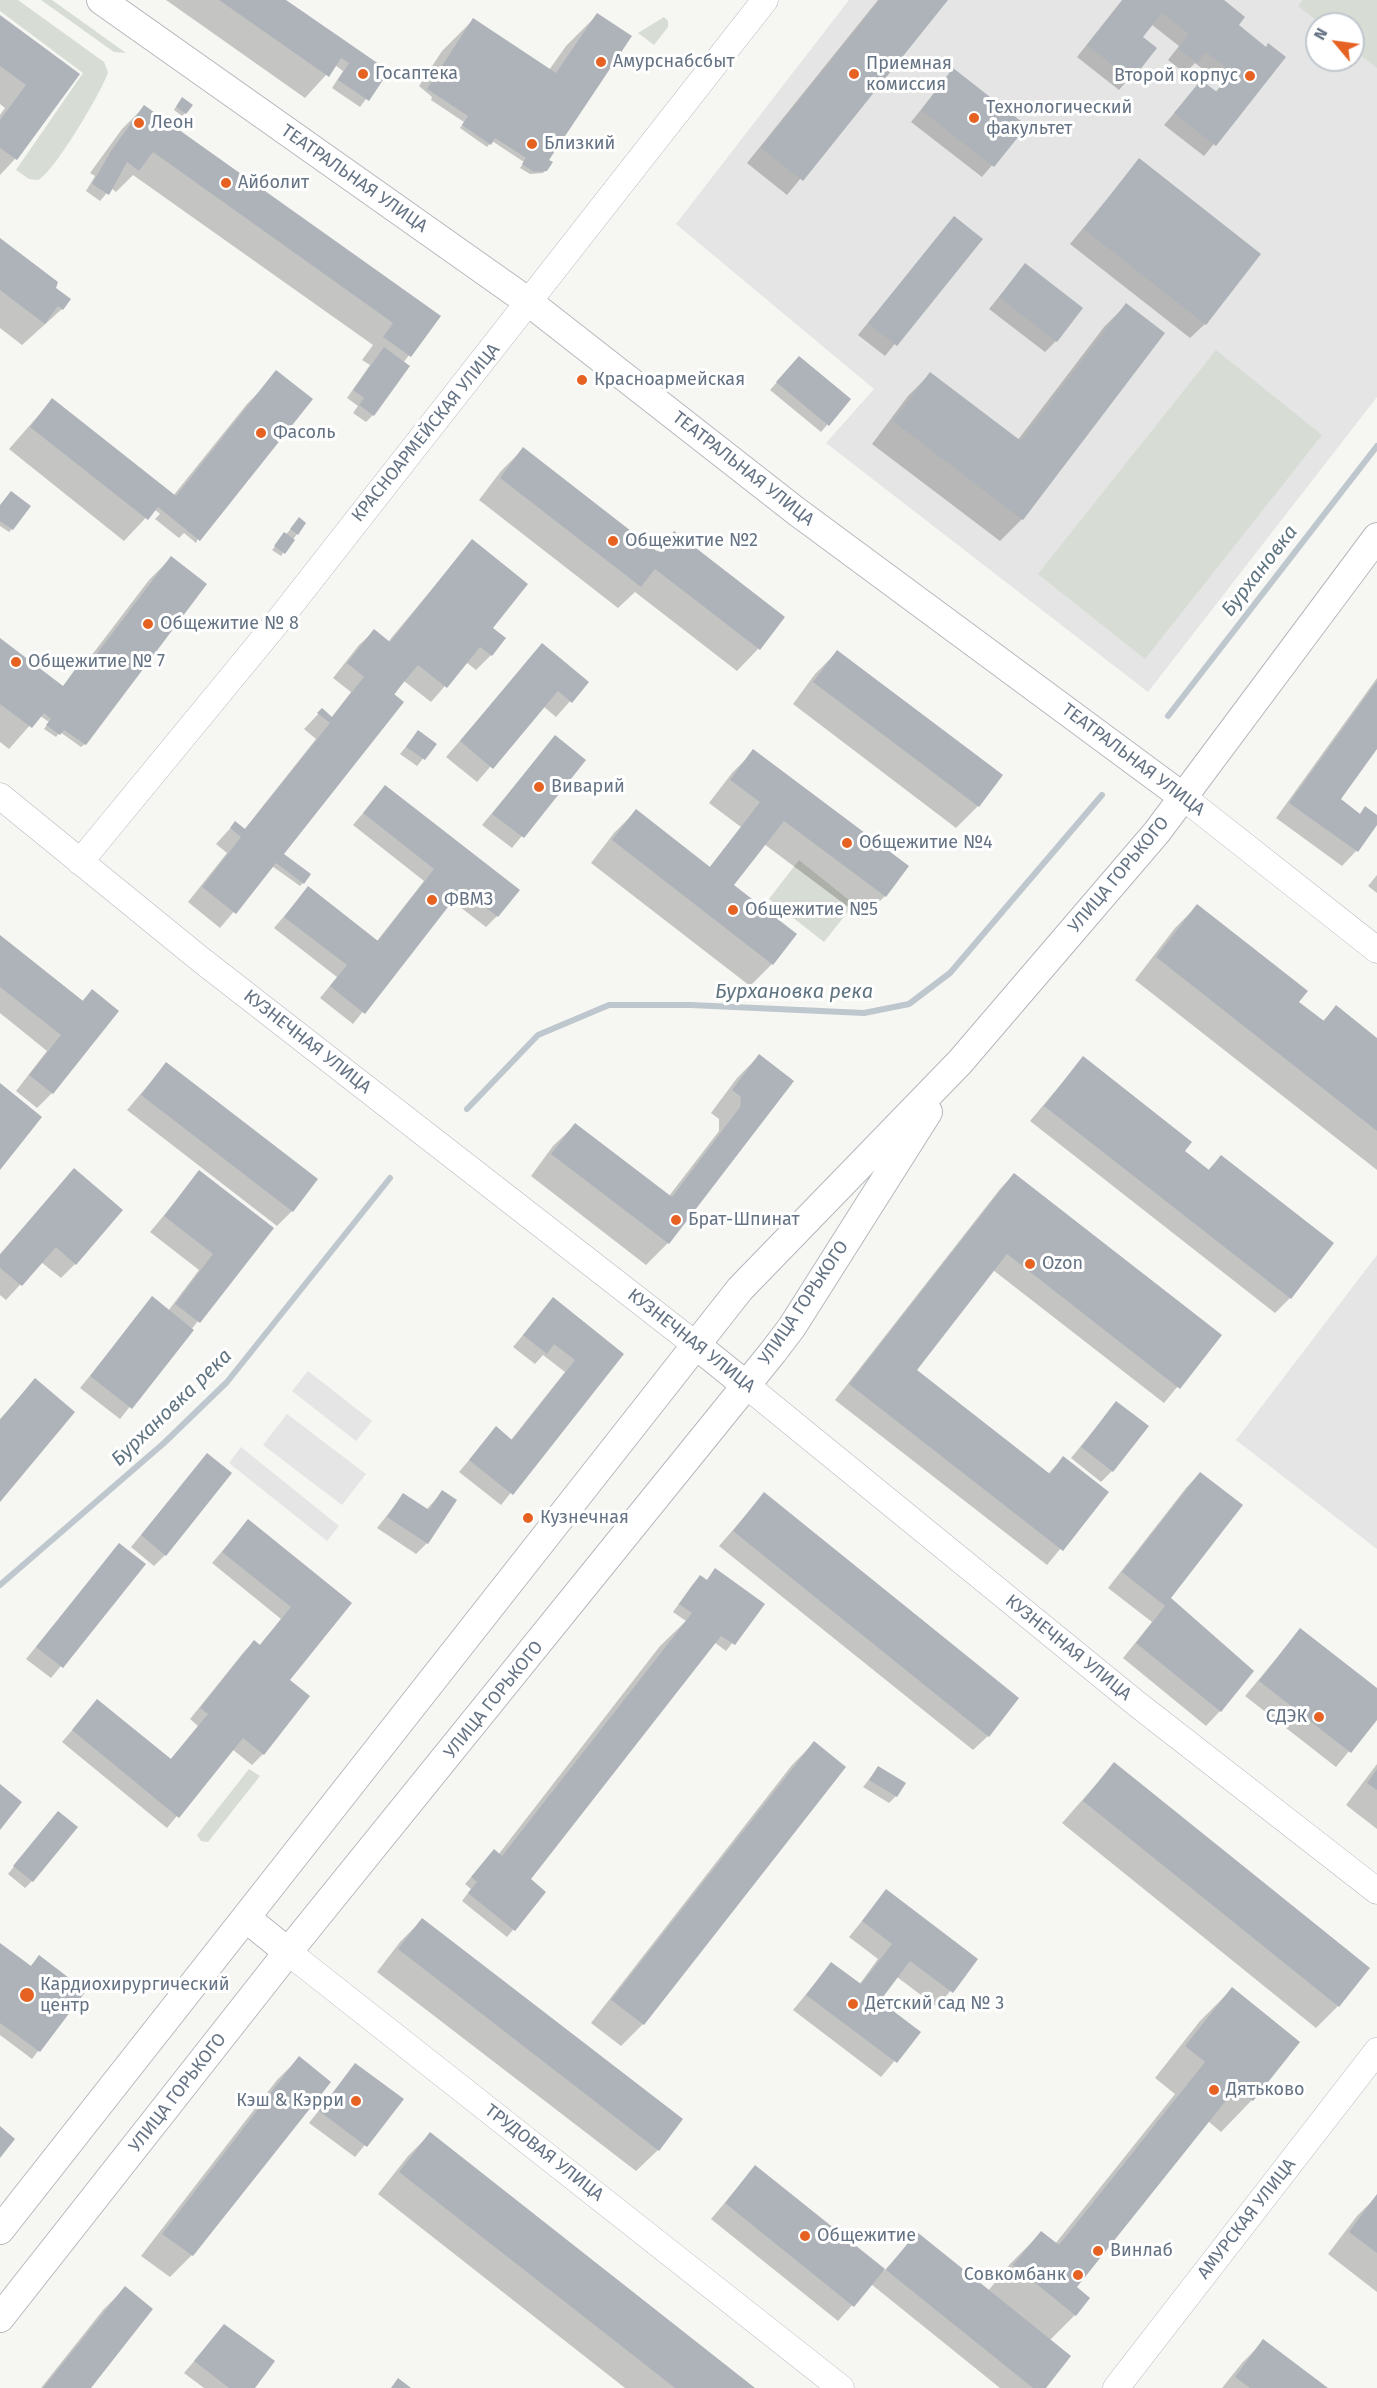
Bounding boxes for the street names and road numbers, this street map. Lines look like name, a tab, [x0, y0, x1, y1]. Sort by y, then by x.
street label: ТЕАТРАЛЬНАЯ УЛИЦА	[277, 120, 431, 238]
street label: КРАСНОАРМЕЙСКАЯ УЛИЦА	[347, 339, 505, 527]
street label: ТЕАТРАЛЬНАЯ УЛИЦА	[668, 407, 818, 531]
street label: ТЕАТРАЛЬНАЯ УЛИЦА	[1057, 699, 1209, 821]
street label: УЛИЦА ГОРЬКОГО	[1064, 812, 1174, 938]
street label: КУЗНЕЧНАЯ УЛИЦА	[239, 985, 375, 1099]
street label: УЛИЦА ГОРЬКОГО	[754, 1237, 854, 1369]
street label: КУЗНЕЧНАЯ УЛИЦА	[623, 1284, 759, 1398]
street label: КУЗНЕЧНАЯ УЛИЦА	[1001, 1591, 1135, 1705]
street label: УЛИЦА ГОРЬКОГО	[440, 1637, 548, 1763]
street label: УЛИЦА ГОРЬКОГО	[125, 2029, 231, 2157]
street label: ТРУДОВАЯ УЛИЦА	[480, 2100, 608, 2206]
street label: АМУРСКАЯ УЛИЦА	[1193, 2154, 1301, 2284]

